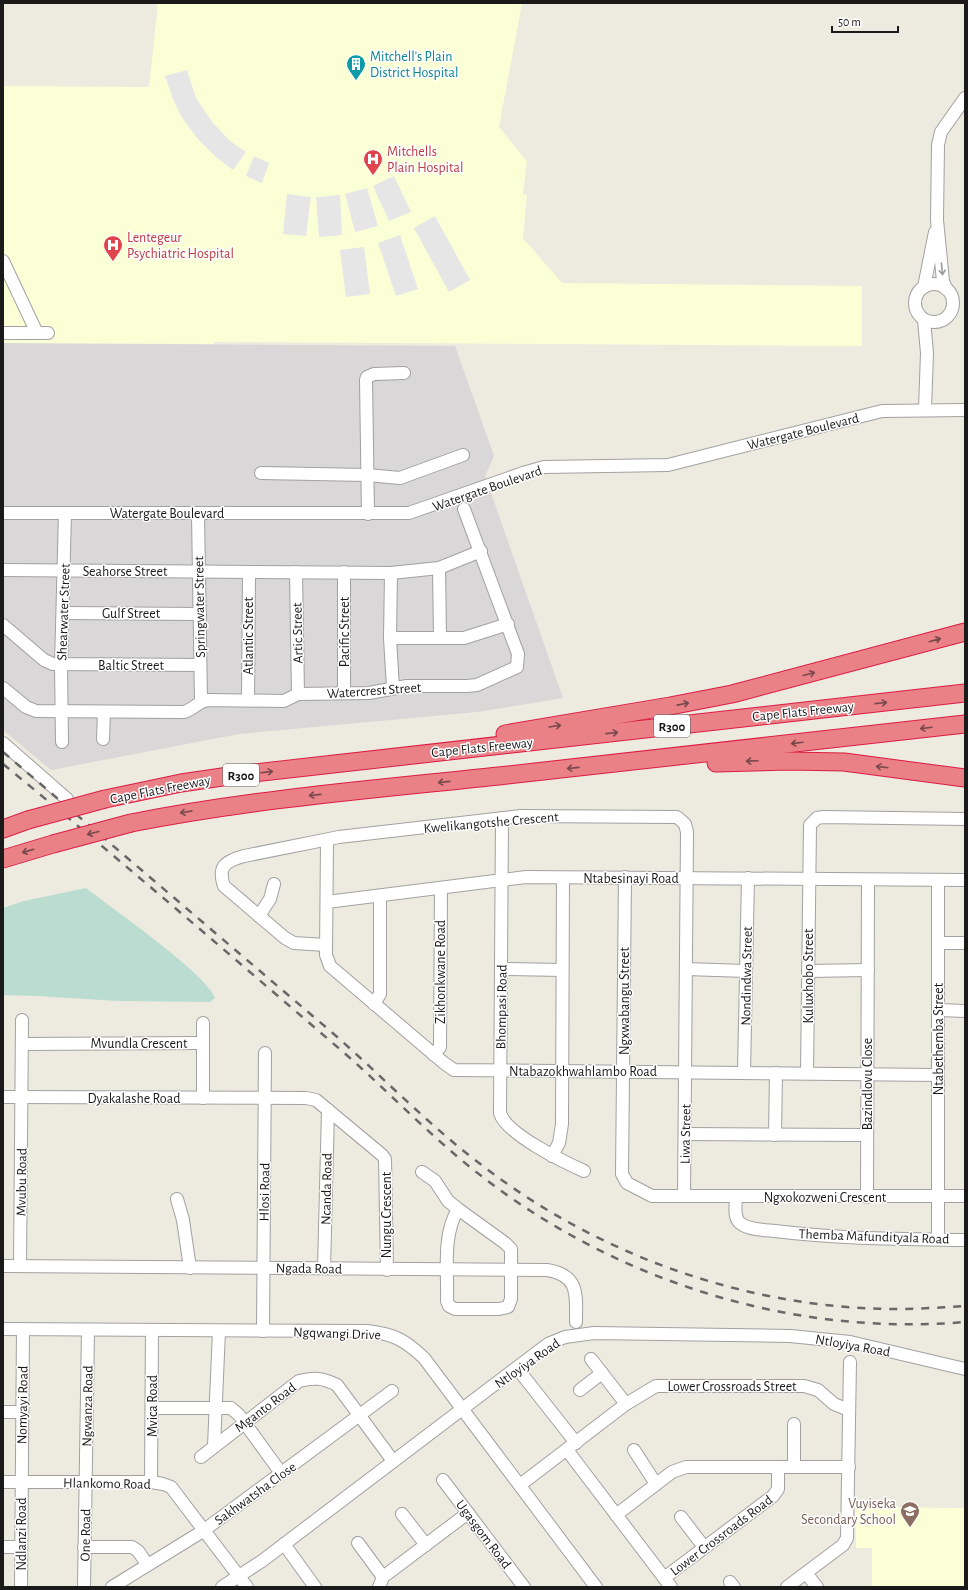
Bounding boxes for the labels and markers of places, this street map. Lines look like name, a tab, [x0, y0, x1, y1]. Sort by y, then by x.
place label: Mitchell's Plain District Hospital	[370, 50, 458, 80]
building icon: Mitchell's Plain District Hospital	[345, 53, 367, 81]
place label: Mitchells Plain Hospital	[387, 145, 463, 175]
hospital icon: Mitchells Plain Hospital	[362, 148, 384, 176]
place label: Lentegeur Psychiatric Hospital	[127, 231, 234, 261]
hospital icon: Lentegeur Psychiatric Hospital	[102, 234, 124, 262]
place label: Vuyiseka Secondary School	[801, 1497, 897, 1527]
school or university icon: Vuyiseka Secondary School	[899, 1500, 921, 1528]

